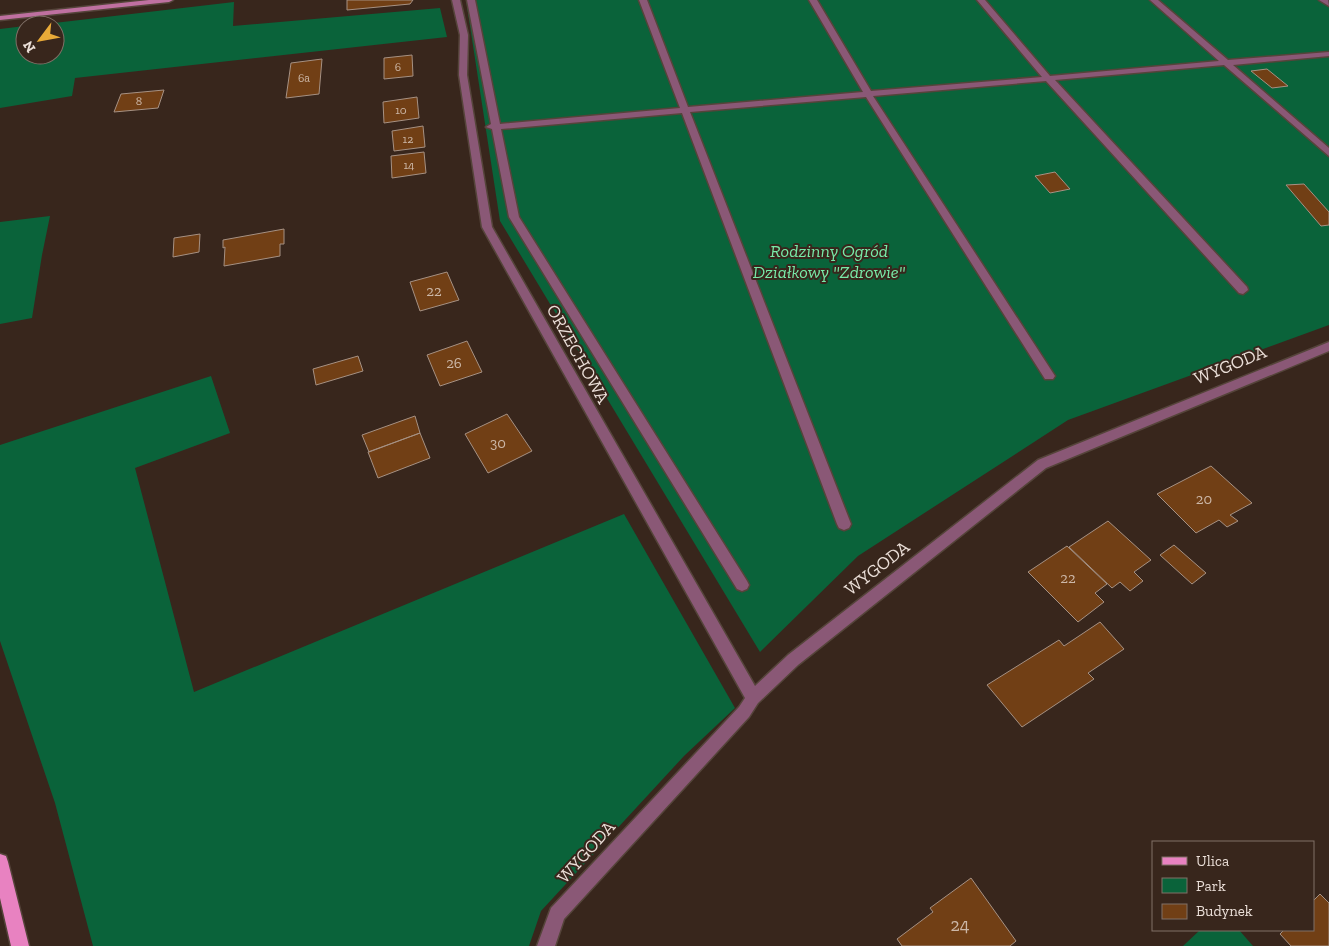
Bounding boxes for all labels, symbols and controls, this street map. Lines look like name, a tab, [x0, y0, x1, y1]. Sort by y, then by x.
north arrow	[15, 15, 65, 65]
text: N	[19, 37, 39, 56]
house number: 6	[395, 60, 401, 74]
house number: 6a	[298, 71, 310, 85]
house number: 8	[136, 94, 142, 108]
house number: 10	[395, 103, 407, 117]
house number: 12	[403, 132, 413, 146]
house number: 14	[403, 158, 415, 172]
park label: Rodzinny Ogród Działkowy "Zdrowie"	[753, 240, 906, 283]
house number: 22	[426, 282, 442, 300]
street label: ORZECHOWA	[542, 300, 614, 408]
street label: WYGODA	[1190, 340, 1270, 390]
house number: 26	[446, 354, 462, 372]
house number: 30	[490, 434, 506, 452]
house number: 20	[1196, 490, 1212, 508]
street label: WYGODA	[840, 536, 914, 600]
house number: 22	[1060, 569, 1076, 587]
street label: WYGODA	[552, 816, 620, 888]
legend	[1152, 841, 1314, 931]
text: Ulica	[1196, 852, 1229, 870]
text: Park	[1196, 877, 1226, 895]
text: Budynek	[1196, 902, 1253, 920]
house number: 24	[951, 914, 970, 936]

